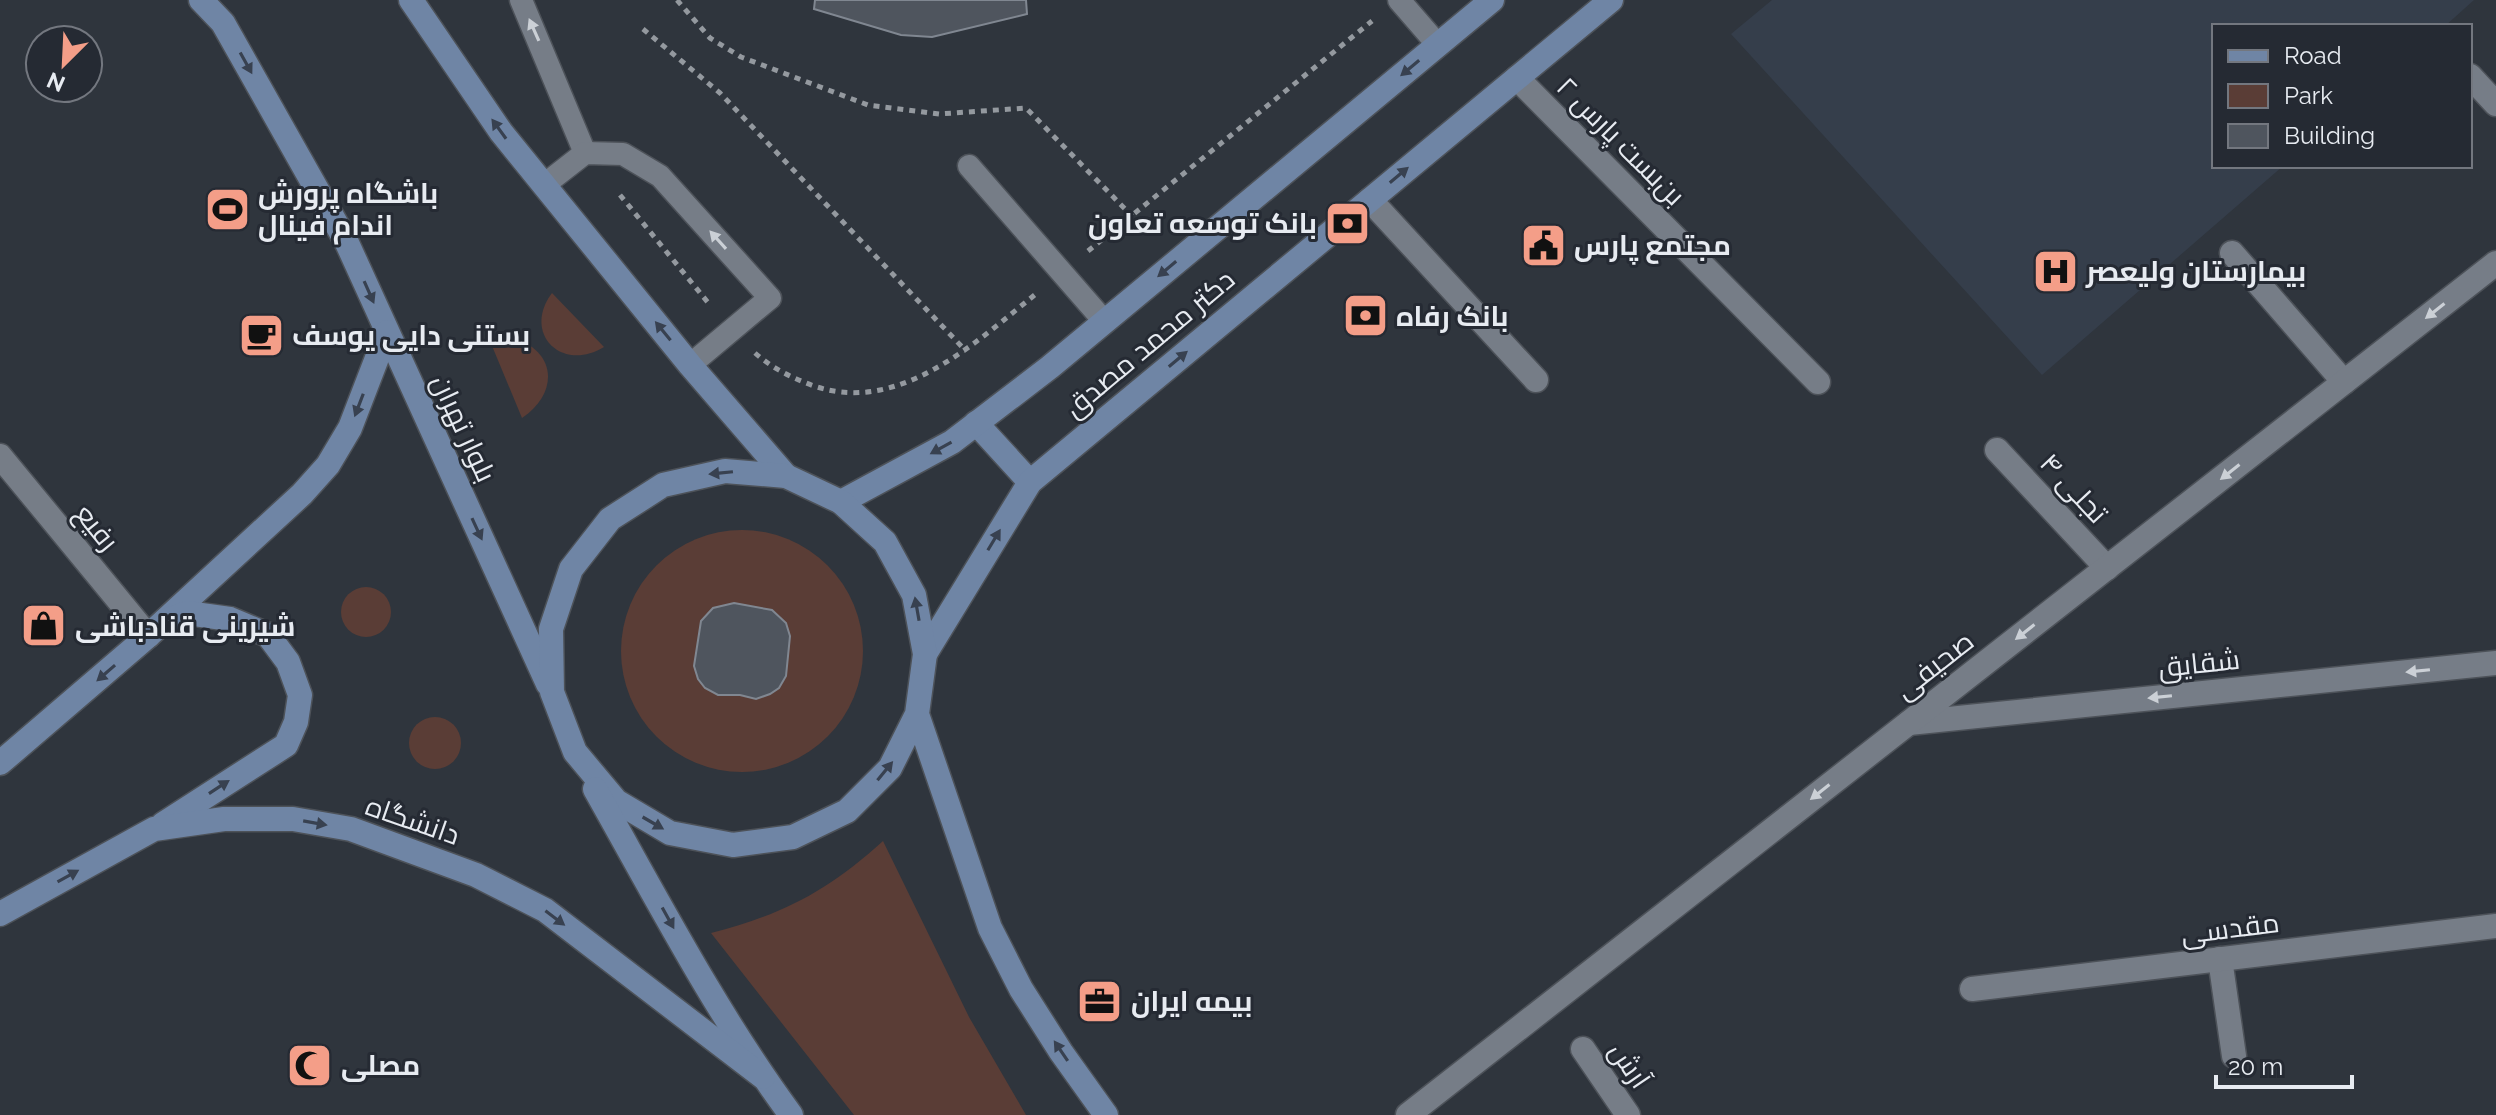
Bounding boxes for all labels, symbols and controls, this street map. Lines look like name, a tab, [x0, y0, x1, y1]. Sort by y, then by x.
one-way arrow	[527, 18, 540, 41]
north arrow	[24, 24, 104, 104]
legend	[2212, 24, 2472, 168]
text: Road	[2284, 41, 2342, 70]
one-way arrow	[239, 52, 253, 74]
one-way arrow	[1401, 59, 1421, 76]
text: N	[43, 67, 69, 98]
street label: بن‌بست پارس ۲	[1548, 70, 1692, 214]
text: Park	[2284, 81, 2333, 110]
one-way arrow	[492, 119, 508, 139]
text: Building	[2284, 121, 2375, 150]
one-way arrow	[1389, 167, 1409, 184]
place label: باشگاه پرورش اندام فینال	[258, 177, 438, 245]
sports icon: باشگاه پرورش اندام فینال	[203, 185, 251, 233]
bank icon: بانک توسعه تعاون	[1324, 199, 1372, 247]
place label: بانک توسعه تعاون	[1088, 207, 1317, 240]
public building icon: مجتمع پارس	[1519, 221, 1567, 269]
place label: مجتمع پارس	[1574, 229, 1731, 265]
one-way arrow	[709, 231, 727, 250]
hospital icon: بیمارستان ولیعصر	[2031, 247, 2079, 295]
place label: بیمارستان ولیعصر	[2085, 255, 2306, 288]
one-way arrow	[1157, 260, 1177, 277]
street label: دکتر محمد مصدق	[1058, 263, 1241, 424]
one-way arrow	[362, 280, 375, 304]
bank icon: بانک رفاه	[1341, 292, 1389, 340]
place label: بانک رفاه	[1396, 300, 1509, 333]
one-way arrow	[2424, 303, 2445, 319]
cafe icon: بستنی دایی یوسف	[237, 311, 285, 359]
place label: بستنی دایی یوسف	[292, 319, 530, 352]
one-way arrow	[655, 321, 672, 341]
one-way arrow	[1167, 351, 1187, 368]
street label: بلوار تهران	[424, 369, 503, 487]
one-way arrow	[352, 393, 365, 417]
one-way arrow	[930, 441, 953, 455]
street label: تجلی ۴	[2033, 447, 2115, 530]
one-way arrow	[2220, 463, 2240, 479]
one-way arrow	[709, 467, 734, 480]
street label: رفیع	[66, 497, 125, 558]
one-way arrow	[470, 517, 484, 540]
one-way arrow	[987, 529, 1001, 551]
one-way arrow	[910, 596, 922, 621]
shop icon: شیرینی قنادباشی	[20, 602, 68, 650]
place label: شیرینی قنادباشی	[75, 610, 295, 643]
one-way arrow	[2015, 623, 2035, 640]
street label: صحیفی	[1888, 624, 1980, 706]
street label: شقایق	[2157, 643, 2241, 684]
one-way arrow	[96, 664, 116, 681]
one-way arrow	[2405, 665, 2430, 678]
one-way arrow	[2147, 691, 2172, 704]
one-way arrow	[876, 761, 893, 781]
one-way arrow	[209, 780, 230, 795]
one-way arrow	[1810, 784, 1830, 800]
street label: دانشگاه	[362, 789, 464, 852]
one-way arrow	[642, 816, 664, 830]
one-way arrow	[303, 818, 328, 830]
one-way arrow	[57, 869, 80, 883]
street label: مقدسی	[2179, 906, 2281, 951]
one-way arrow	[661, 907, 675, 929]
one-way arrow	[545, 910, 566, 926]
office icon: بیمه ایران	[1076, 977, 1124, 1025]
place label: بیمه ایران	[1131, 985, 1252, 1018]
street label: آرش	[1602, 1036, 1657, 1095]
scale bar	[2216, 1039, 2352, 1089]
mosque icon: مصلی	[286, 1041, 334, 1089]
one-way arrow	[1054, 1041, 1069, 1062]
place label: مصلی	[341, 1049, 420, 1082]
text: 20 m	[2228, 1052, 2283, 1081]

